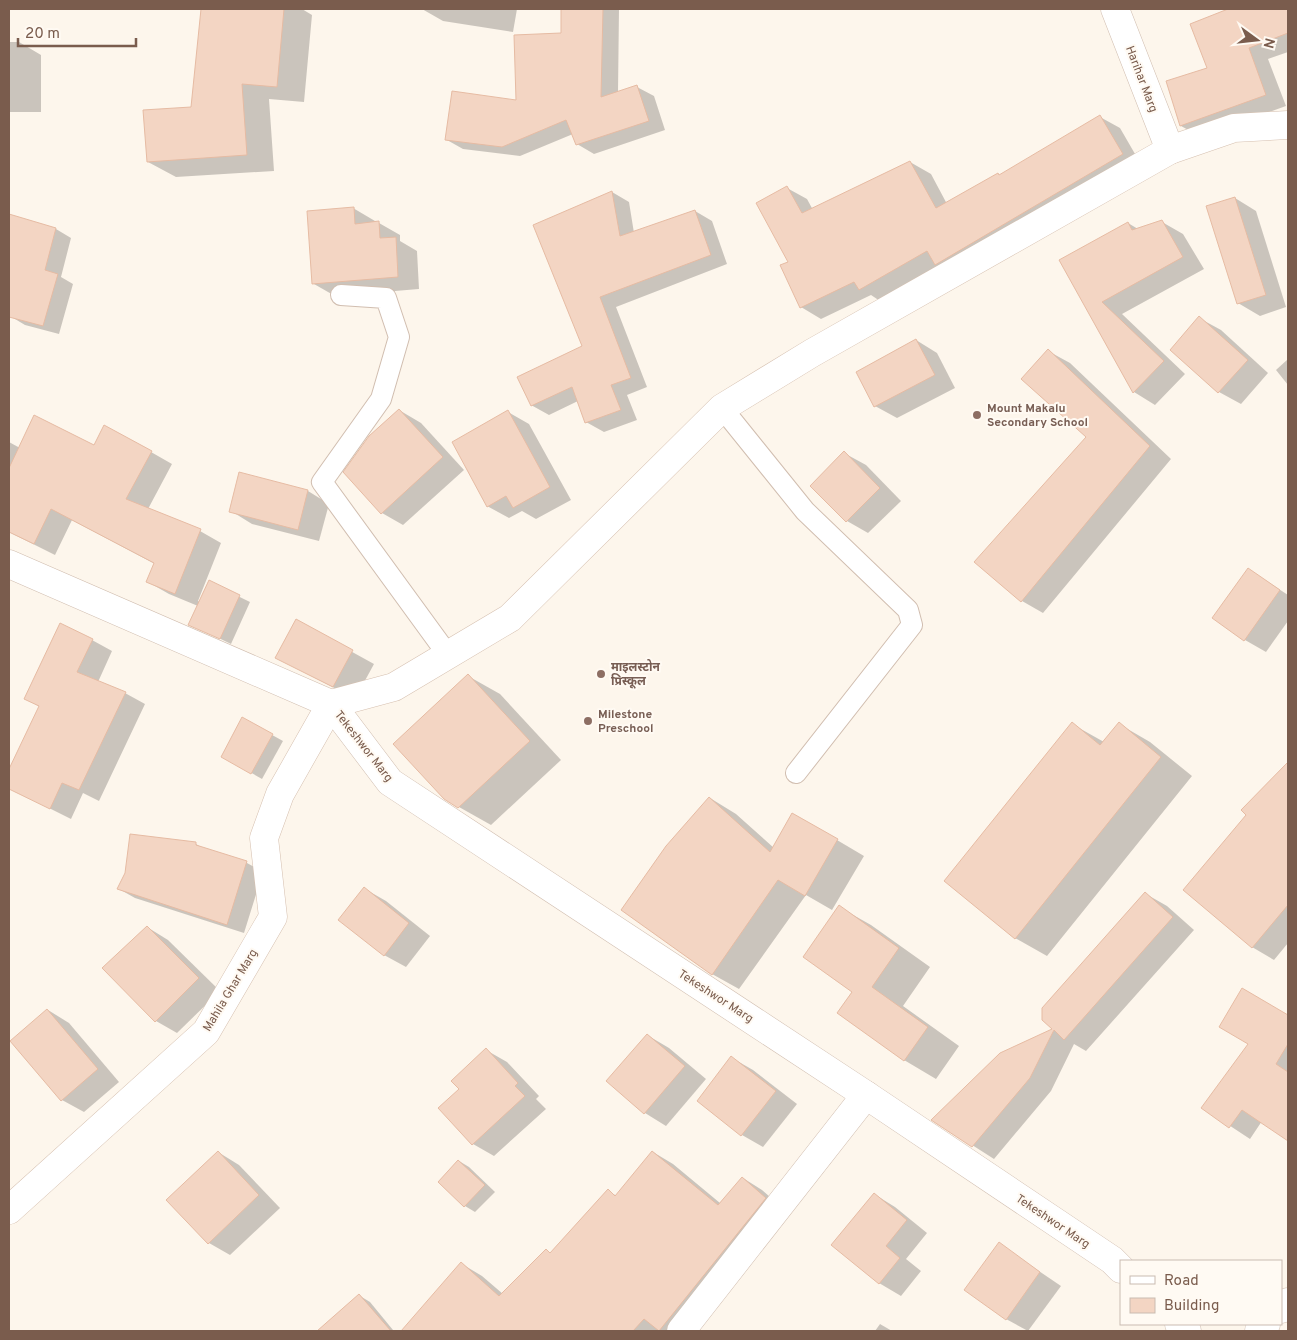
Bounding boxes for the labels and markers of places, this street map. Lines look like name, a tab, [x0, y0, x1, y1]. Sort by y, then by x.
place label: Mount Makalu Secondary School	[987, 401, 1088, 431]
marker: Mount Makalu Secondary School	[971, 409, 983, 421]
place label: माइलस्टोन प्रिस्कूल	[611, 659, 661, 690]
marker: माइलस्टोन प्रिस्कूल	[595, 668, 607, 680]
place label: Milestone Preschool	[598, 707, 654, 737]
marker: Milestone Preschool	[582, 715, 594, 727]

